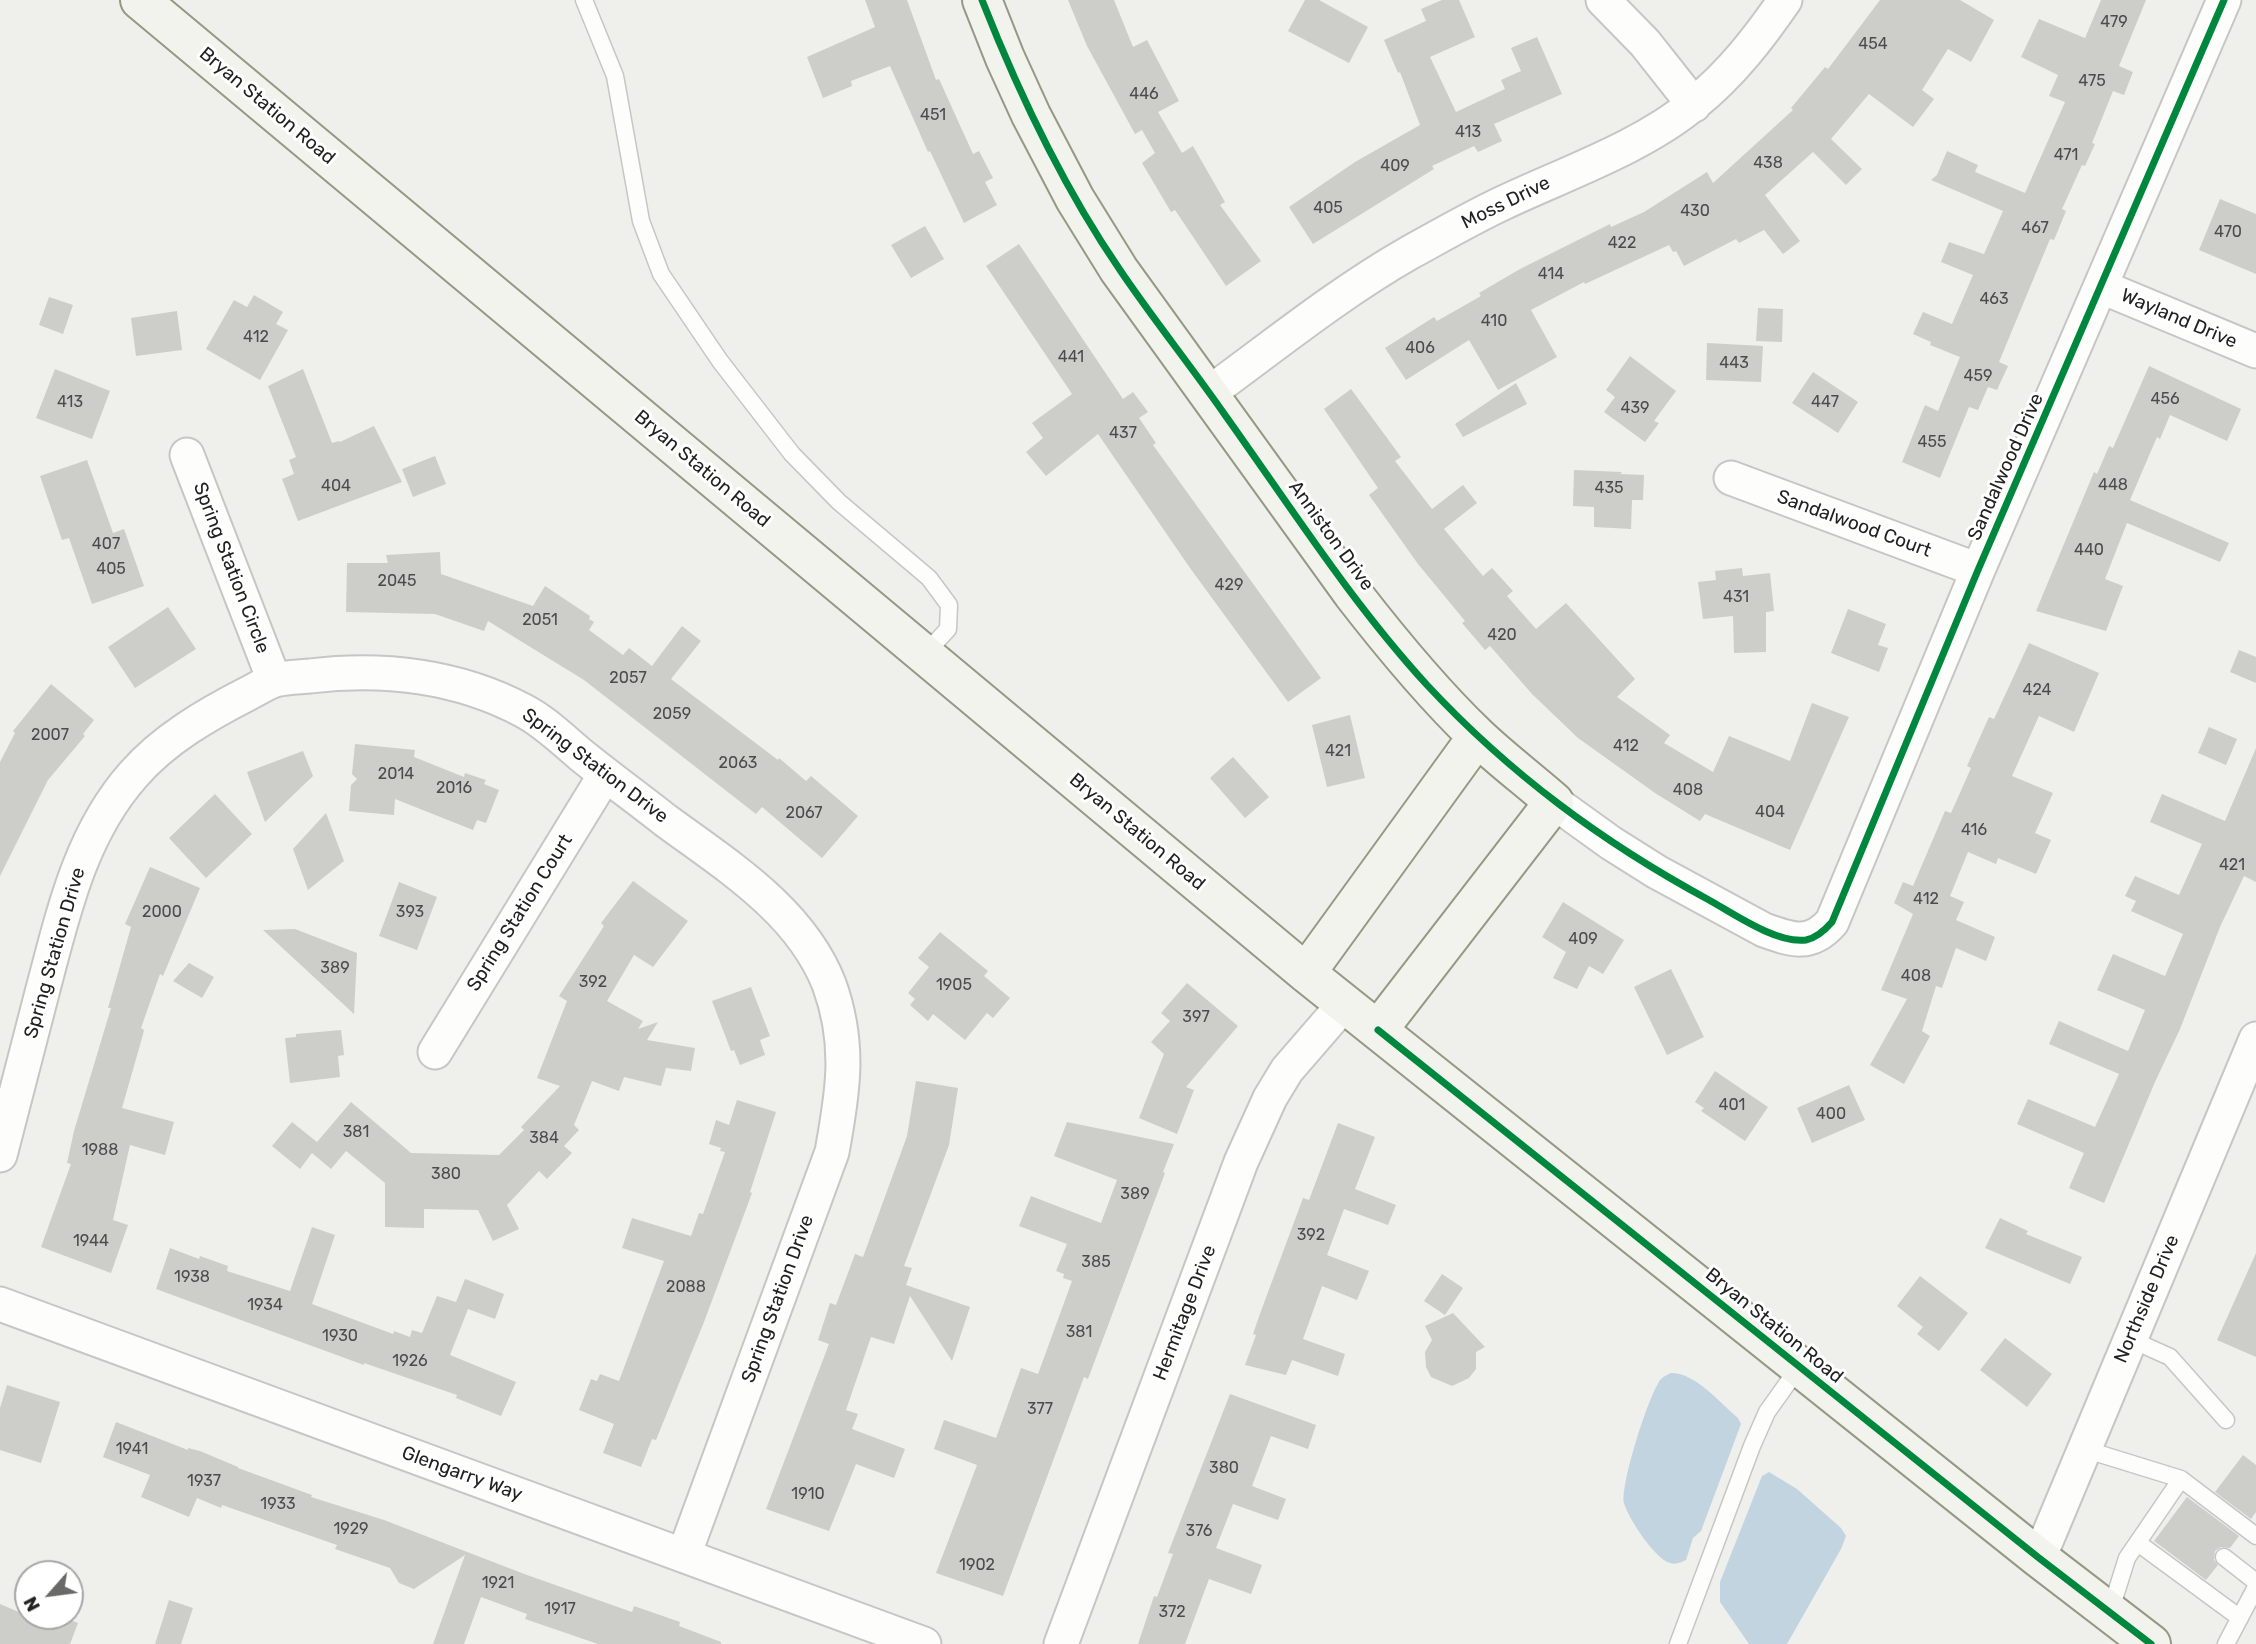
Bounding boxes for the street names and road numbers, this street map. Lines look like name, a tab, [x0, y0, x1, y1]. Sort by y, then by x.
street label: Bryan Station Road	[194, 42, 340, 170]
street label: Moss Drive	[1458, 172, 1554, 234]
street label: Wayland Drive	[2118, 284, 2240, 354]
street label: Sandalwood Drive	[1963, 390, 2049, 544]
street label: Bryan Station Road	[629, 405, 775, 533]
street label: Anniston Drive	[1283, 477, 1379, 595]
street label: Spring Station Circle	[188, 479, 274, 657]
street label: Sandalwood Court	[1774, 485, 1934, 563]
street label: Spring Station Drive	[517, 704, 673, 828]
street label: Bryan Station Road	[1064, 768, 1210, 896]
street label: Spring Station Court	[462, 830, 578, 996]
street label: Spring Station Drive	[20, 865, 90, 1041]
street label: Spring Station Drive	[737, 1212, 819, 1386]
street label: Northside Drive	[2110, 1232, 2184, 1366]
street label: Hermitage Drive	[1149, 1242, 1221, 1384]
street label: Bryan Station Road	[1701, 1264, 1847, 1388]
street label: Glengarry Way	[399, 1442, 525, 1506]

